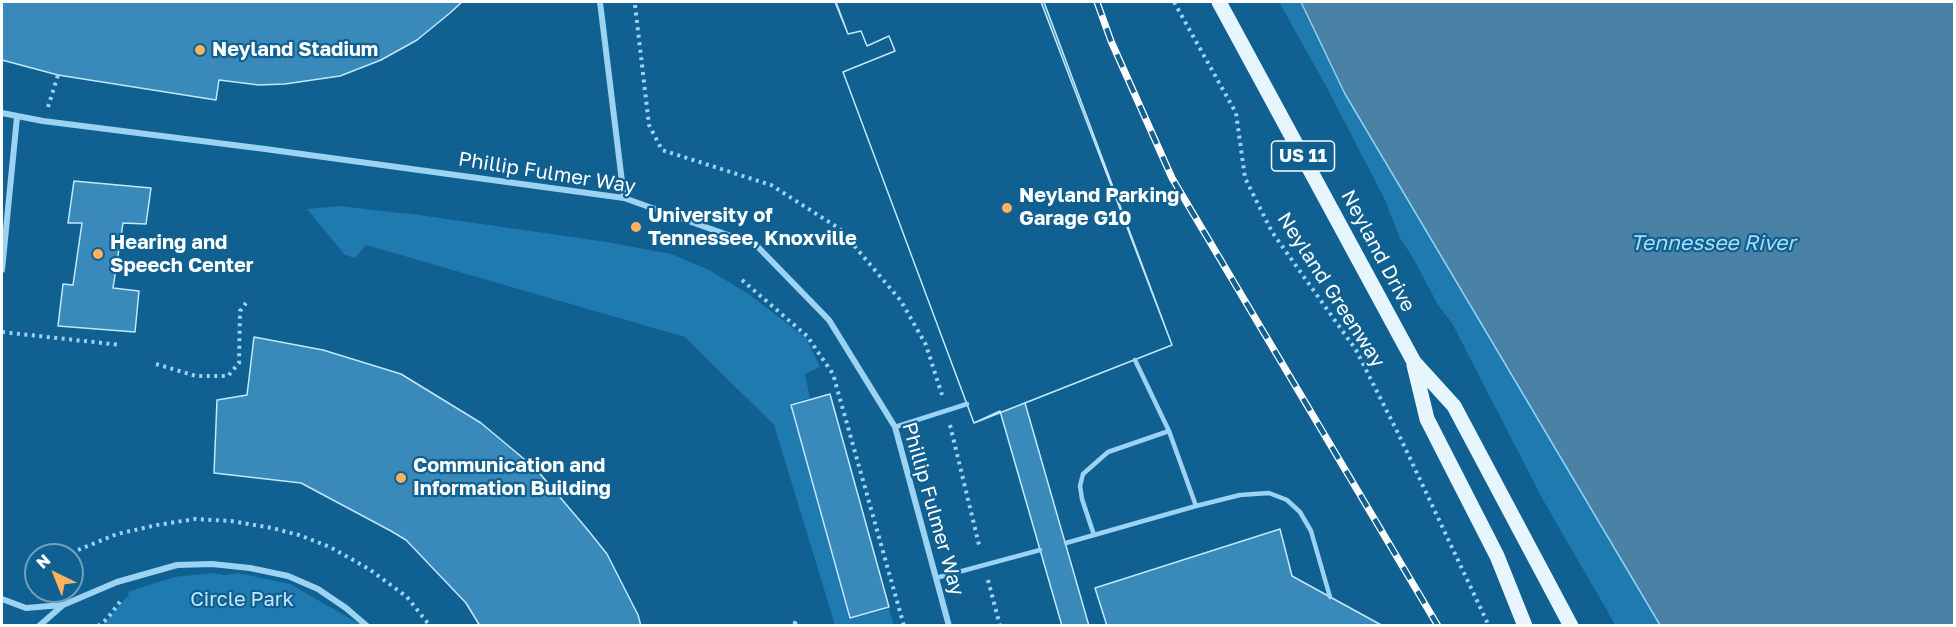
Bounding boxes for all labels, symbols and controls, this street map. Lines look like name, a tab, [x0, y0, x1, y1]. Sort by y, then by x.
place label: Neyland Stadium	[212, 38, 378, 62]
marker: Neyland Stadium	[193, 43, 207, 57]
road number: US 11	[1272, 141, 1334, 171]
street label: Phillip Fulmer Way	[457, 147, 637, 199]
place label: Neyland Parking Garage G10	[1019, 184, 1179, 231]
street label: Neyland Drive	[1336, 186, 1420, 316]
marker: Neyland Parking Garage G10	[1000, 201, 1014, 215]
place label: University of Tennessee, Knoxville	[648, 204, 857, 251]
street label: Neyland Greenway	[1272, 208, 1390, 372]
marker: University of Tennessee, Knoxville	[629, 220, 643, 234]
water label: Tennessee River	[1631, 230, 1795, 256]
place label: Hearing and Speech Center	[110, 231, 254, 278]
marker: Hearing and Speech Center	[91, 247, 105, 261]
street label: Phillip Fulmer Way	[897, 420, 969, 598]
place label: Communication and Information Building	[413, 454, 611, 501]
marker: Communication and Information Building	[394, 471, 408, 485]
north arrow	[24, 543, 84, 603]
text: N	[32, 550, 54, 573]
park label: Circle Park	[190, 588, 294, 612]

